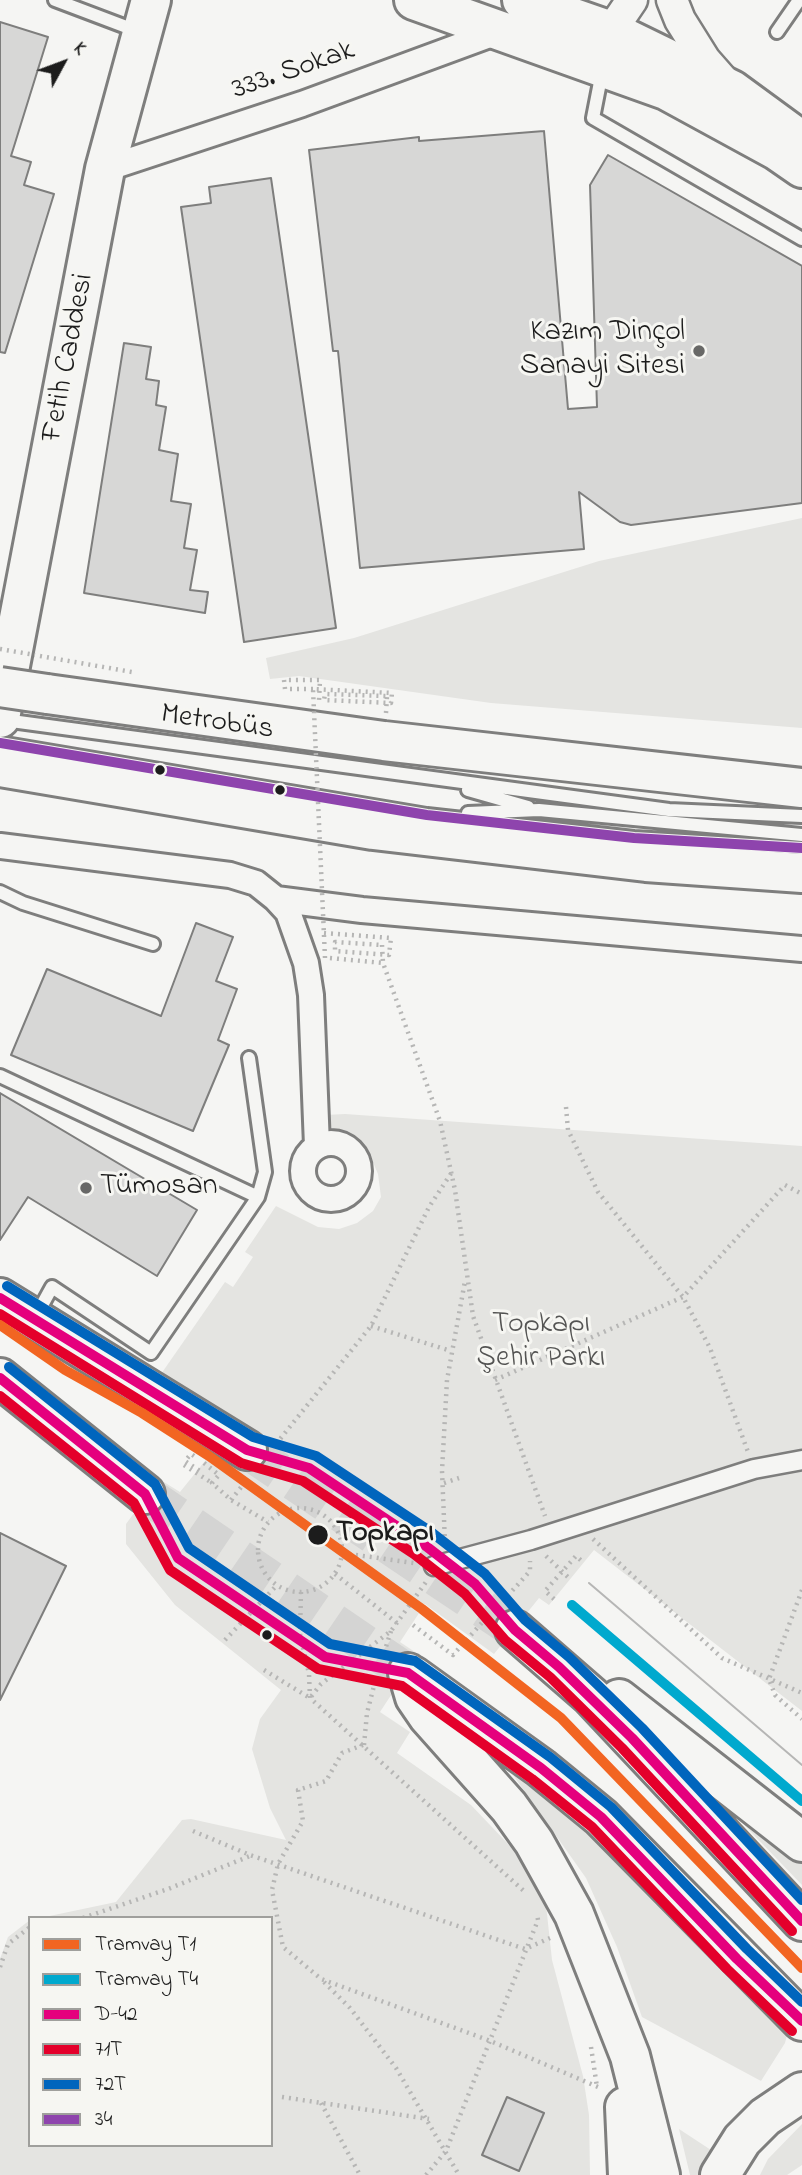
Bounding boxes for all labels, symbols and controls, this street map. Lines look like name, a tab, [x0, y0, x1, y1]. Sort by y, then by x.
north arrow	[28, 28, 98, 98]
street label: 333. Sokak	[228, 34, 360, 110]
text: K	[66, 37, 92, 61]
street label: Fetih Caddesi	[36, 271, 104, 445]
place label: Kazım Dinçol Sanayi Sitesi	[520, 316, 685, 386]
marker: Kazım Dinçol Sanayi Sitesi	[691, 343, 707, 359]
street label: Metrobüs	[158, 698, 276, 750]
unlabelled marker	[153, 763, 167, 777]
unlabelled marker	[273, 783, 287, 797]
place label: Tümosan	[100, 1170, 218, 1206]
marker: Tümosan	[78, 1180, 94, 1196]
park label: Topkapı Şehir Parkı	[477, 1308, 605, 1378]
place label: Topkapı	[336, 1517, 434, 1553]
marker: Topkapı	[306, 1523, 330, 1547]
unlabelled marker	[260, 1628, 274, 1642]
legend	[28, 1916, 273, 2147]
text: Tramvay T1	[95, 1930, 196, 1960]
text: Tramvay T4	[95, 1965, 198, 1995]
text: D-42	[95, 2000, 137, 2030]
text: 71T	[95, 2035, 122, 2065]
text: 72T	[95, 2070, 126, 2100]
text: 34	[95, 2105, 112, 2135]

